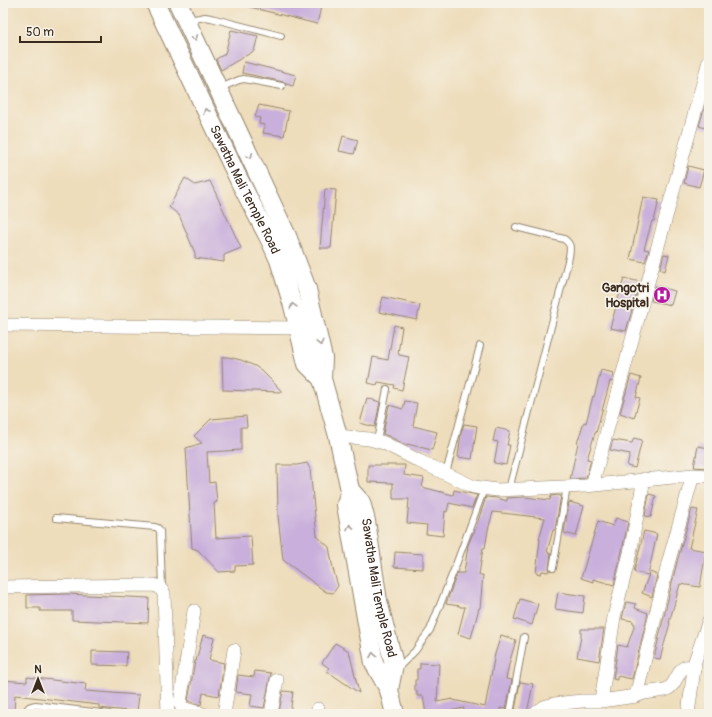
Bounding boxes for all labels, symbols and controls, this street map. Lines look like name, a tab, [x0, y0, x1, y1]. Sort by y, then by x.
scale bar	[20, 18, 101, 44]
text: 50 m	[26, 25, 54, 40]
one-way arrow	[190, 34, 198, 42]
one-way arrow	[203, 107, 211, 115]
street label: Sawatha Mali Temple Road	[206, 123, 283, 256]
one-way arrow	[245, 152, 253, 159]
place label: Gangotri Hospital	[602, 280, 650, 311]
hospital icon: Gangotri Hospital	[652, 285, 672, 305]
one-way arrow	[289, 302, 298, 309]
one-way arrow	[315, 339, 323, 346]
street label: Sawatha Mali Temple Road	[358, 517, 400, 659]
one-way arrow	[346, 524, 355, 530]
one-way arrow	[369, 651, 378, 658]
north arrow	[18, 659, 58, 699]
text: N	[34, 663, 42, 676]

